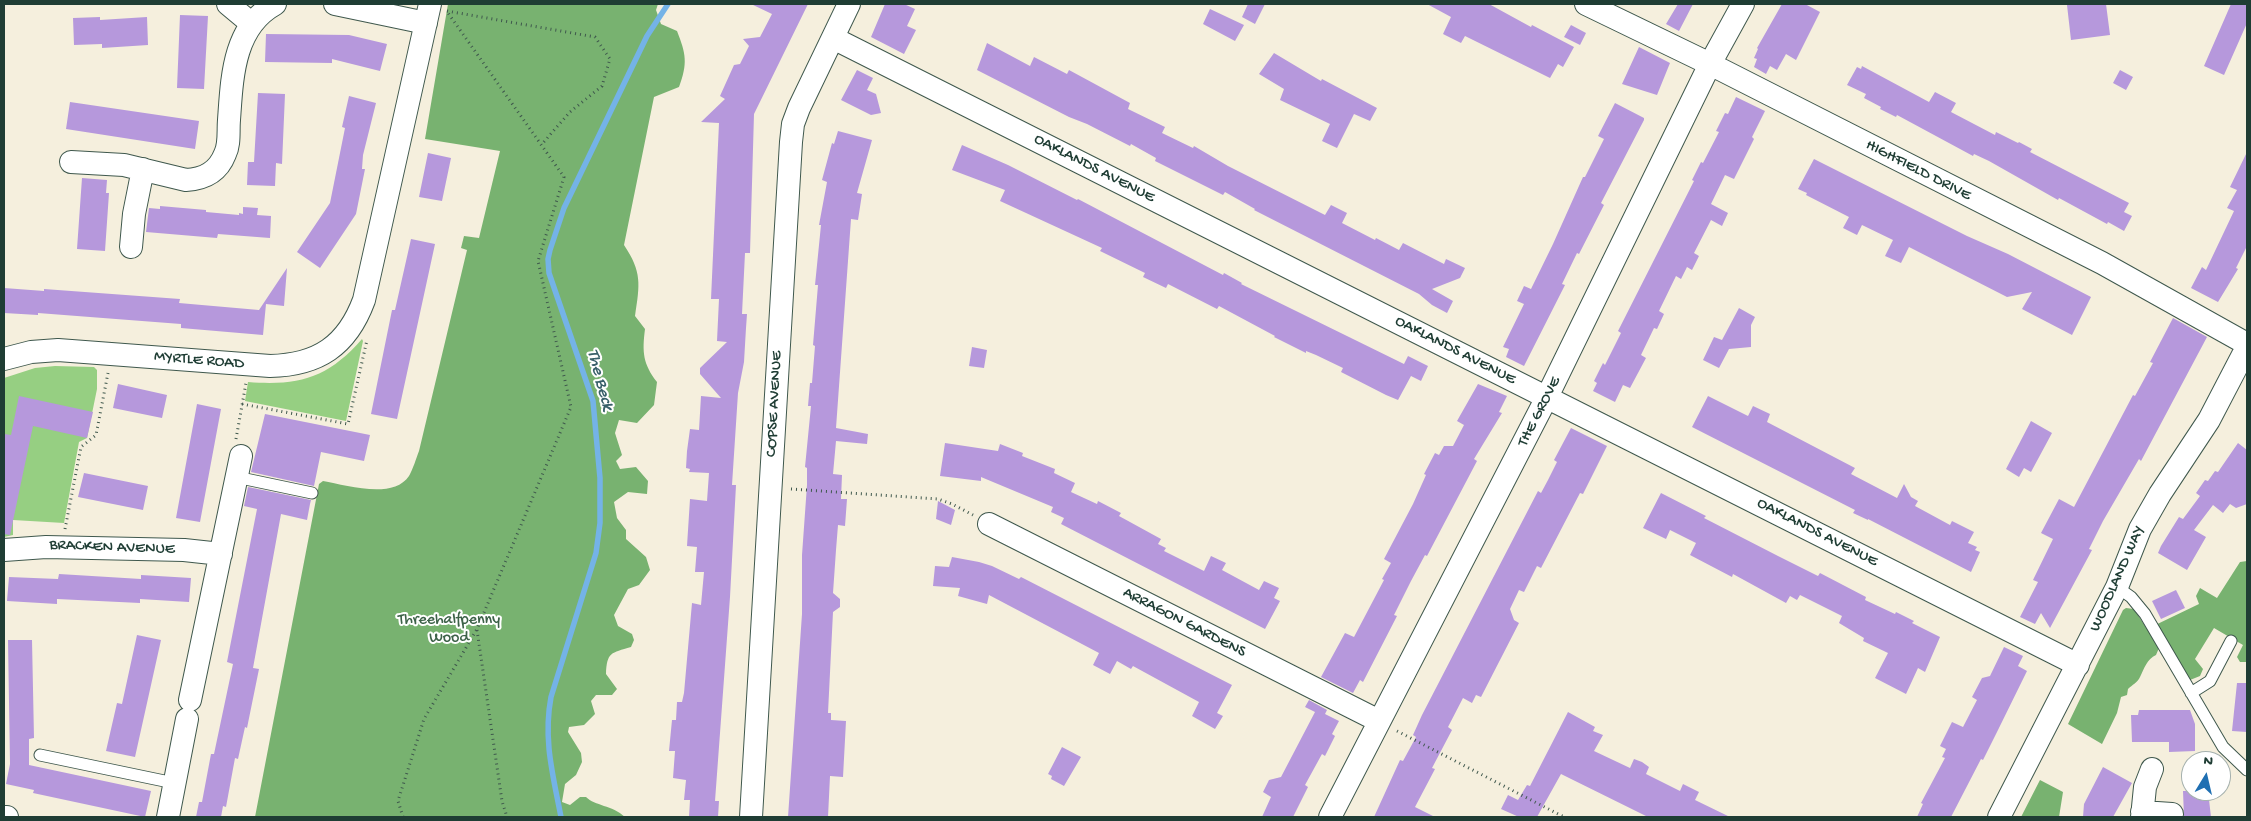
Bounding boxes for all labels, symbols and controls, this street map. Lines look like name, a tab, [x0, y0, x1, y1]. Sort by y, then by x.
street label: OAKLANDS AVENUE	[1030, 130, 1158, 208]
street label: HIGHFIELD DRIVE	[1862, 136, 1974, 206]
street label: OAKLANDS AVENUE	[1391, 312, 1519, 390]
street label: MYRTLE ROAD	[153, 347, 245, 375]
water label: The Beck	[580, 347, 618, 413]
street label: COPSE AVENUE	[763, 350, 787, 458]
street label: THE GROVE	[1514, 374, 1566, 450]
street label: OAKLANDS AVENUE	[1753, 494, 1881, 572]
street label: WOODLAND WAY	[2086, 523, 2150, 635]
street label: BRACKEN AVENUE	[49, 536, 175, 560]
street label: ARRAGON GARDENS	[1119, 584, 1249, 662]
park label: Threehalfpenny Wood	[398, 611, 500, 649]
north arrow	[2181, 751, 2231, 801]
text: N	[2202, 753, 2214, 771]

